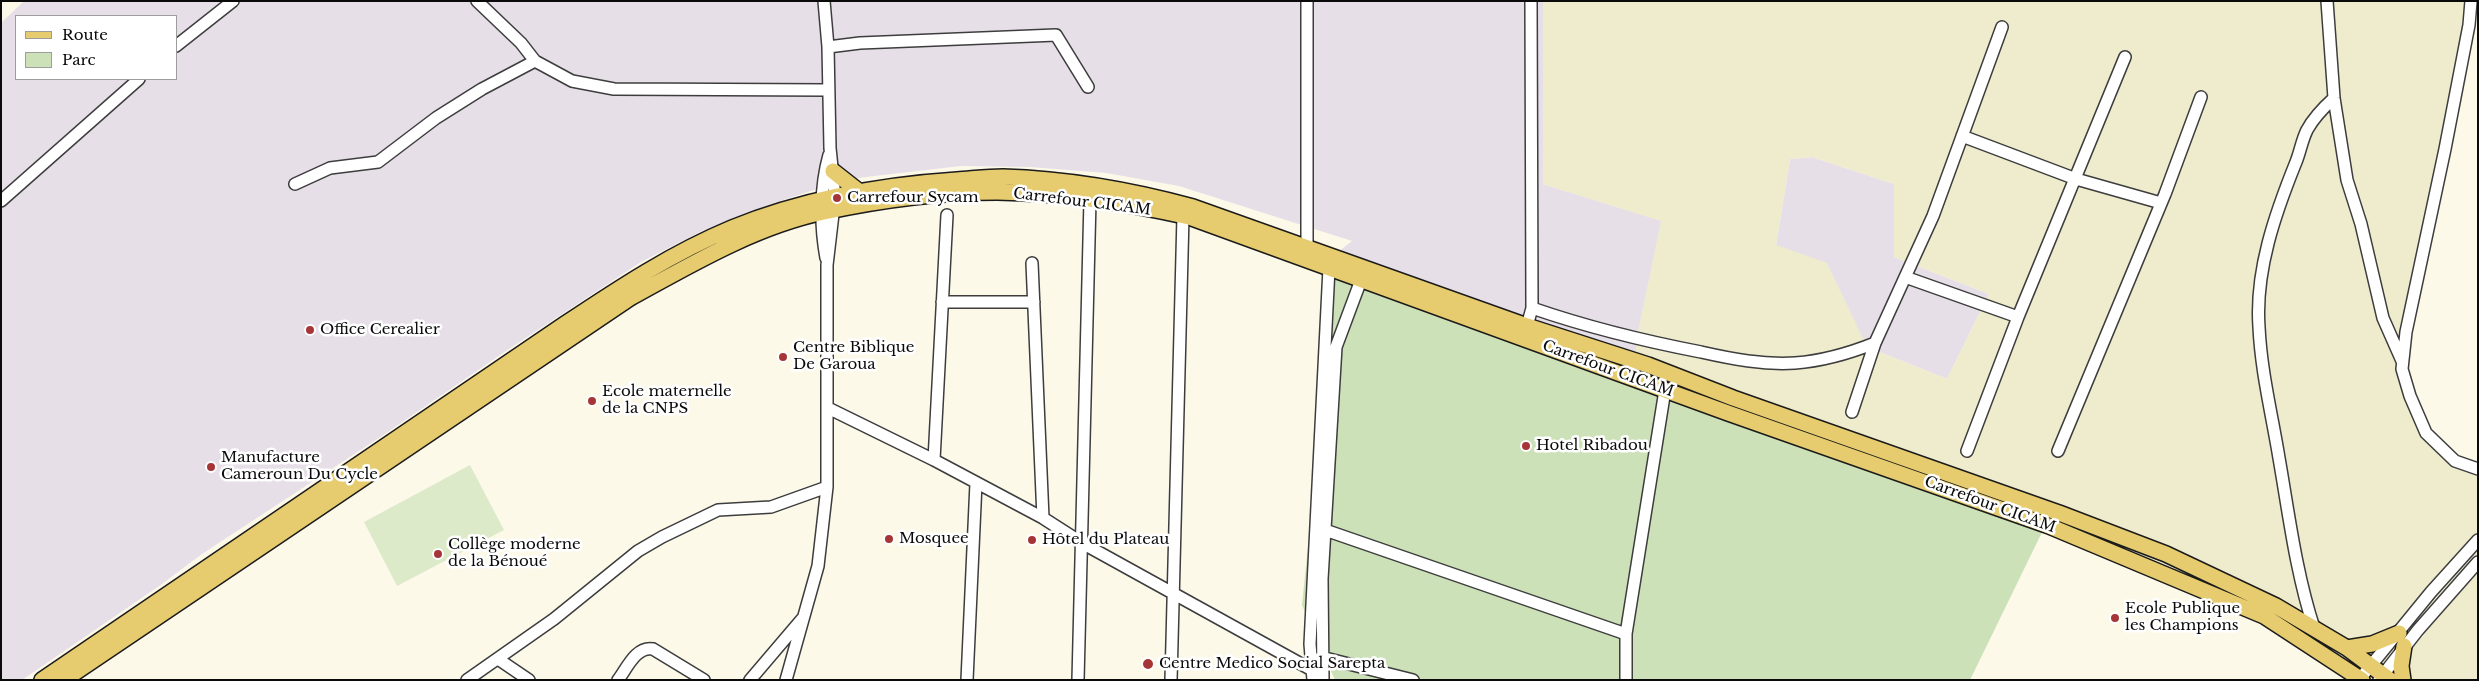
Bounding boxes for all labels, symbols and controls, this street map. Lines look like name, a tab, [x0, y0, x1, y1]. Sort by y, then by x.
legend	[15, 15, 178, 80]
text: Route	[62, 25, 108, 44]
text: Parc	[62, 50, 95, 69]
street label: Carrefour CICAM	[1012, 185, 1152, 219]
place label: Carrefour Sycam	[847, 189, 979, 207]
marker: Carrefour Sycam	[831, 192, 843, 204]
place label: Office Cerealier	[320, 321, 440, 339]
marker: Office Cerealier	[304, 324, 316, 336]
street label: Carrefour CICAM	[1540, 337, 1676, 401]
place label: Centre Biblique De Garoua	[793, 339, 914, 374]
marker: Centre Biblique De Garoua	[777, 351, 789, 363]
place label: Ecole maternelle de la CNPS	[602, 383, 732, 418]
marker: Ecole maternelle de la CNPS	[586, 395, 598, 407]
place label: Hotel Ribadou	[1536, 437, 1648, 455]
marker: Hotel Ribadou	[1520, 440, 1532, 452]
place label: Manufacture Cameroun Du Cycle	[221, 449, 378, 484]
marker: Manufacture Cameroun Du Cycle	[205, 461, 217, 473]
street label: Carrefour CICAM	[1922, 473, 2058, 537]
place label: Mosquee	[899, 530, 969, 548]
place label: Hôtel du Plateau	[1042, 531, 1169, 549]
marker: Mosquee	[883, 533, 895, 545]
marker: Hôtel du Plateau	[1026, 534, 1038, 546]
place label: Collège moderne de la Bénoué	[448, 536, 581, 571]
marker: Collège moderne de la Bénoué	[432, 548, 444, 560]
place label: Ecole Publique les Champions	[2125, 600, 2240, 635]
marker: Ecole Publique les Champions	[2109, 612, 2121, 624]
place label: Centre Medico Social Sarepta	[1159, 655, 1385, 673]
marker: Centre Medico Social Sarepta	[1141, 657, 1155, 671]

